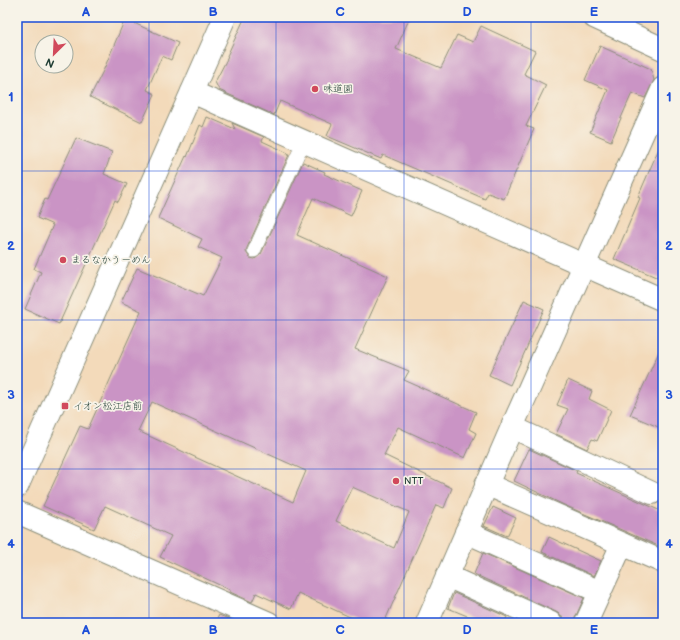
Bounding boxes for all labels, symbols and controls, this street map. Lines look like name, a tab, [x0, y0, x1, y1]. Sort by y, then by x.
text: A	[81, 4, 90, 20]
text: B	[208, 4, 218, 20]
text: C	[335, 4, 345, 20]
text: D	[462, 4, 472, 20]
text: E	[590, 4, 599, 20]
north arrow	[34, 34, 74, 74]
text: N	[44, 55, 57, 70]
place label: 味道園	[323, 83, 353, 95]
marker: 味道園	[310, 84, 320, 94]
text: 1	[8, 89, 14, 105]
text: 1	[666, 89, 672, 105]
text: 2	[7, 238, 15, 254]
text: 2	[665, 238, 673, 254]
place label: まるなかうーめん	[71, 254, 151, 266]
marker: まるなかうーめん	[58, 255, 68, 265]
text: 3	[7, 387, 15, 403]
text: 3	[665, 387, 673, 403]
place label: イオン松江店前	[73, 400, 143, 412]
marker: イオン松江店前	[60, 401, 70, 411]
place label: NTT	[404, 475, 424, 487]
marker: NTT	[391, 476, 401, 486]
text: 4	[7, 536, 15, 552]
text: 4	[665, 536, 673, 552]
text: A	[81, 622, 90, 638]
text: B	[208, 622, 218, 638]
text: C	[335, 622, 345, 638]
text: D	[462, 622, 472, 638]
text: E	[590, 622, 599, 638]

